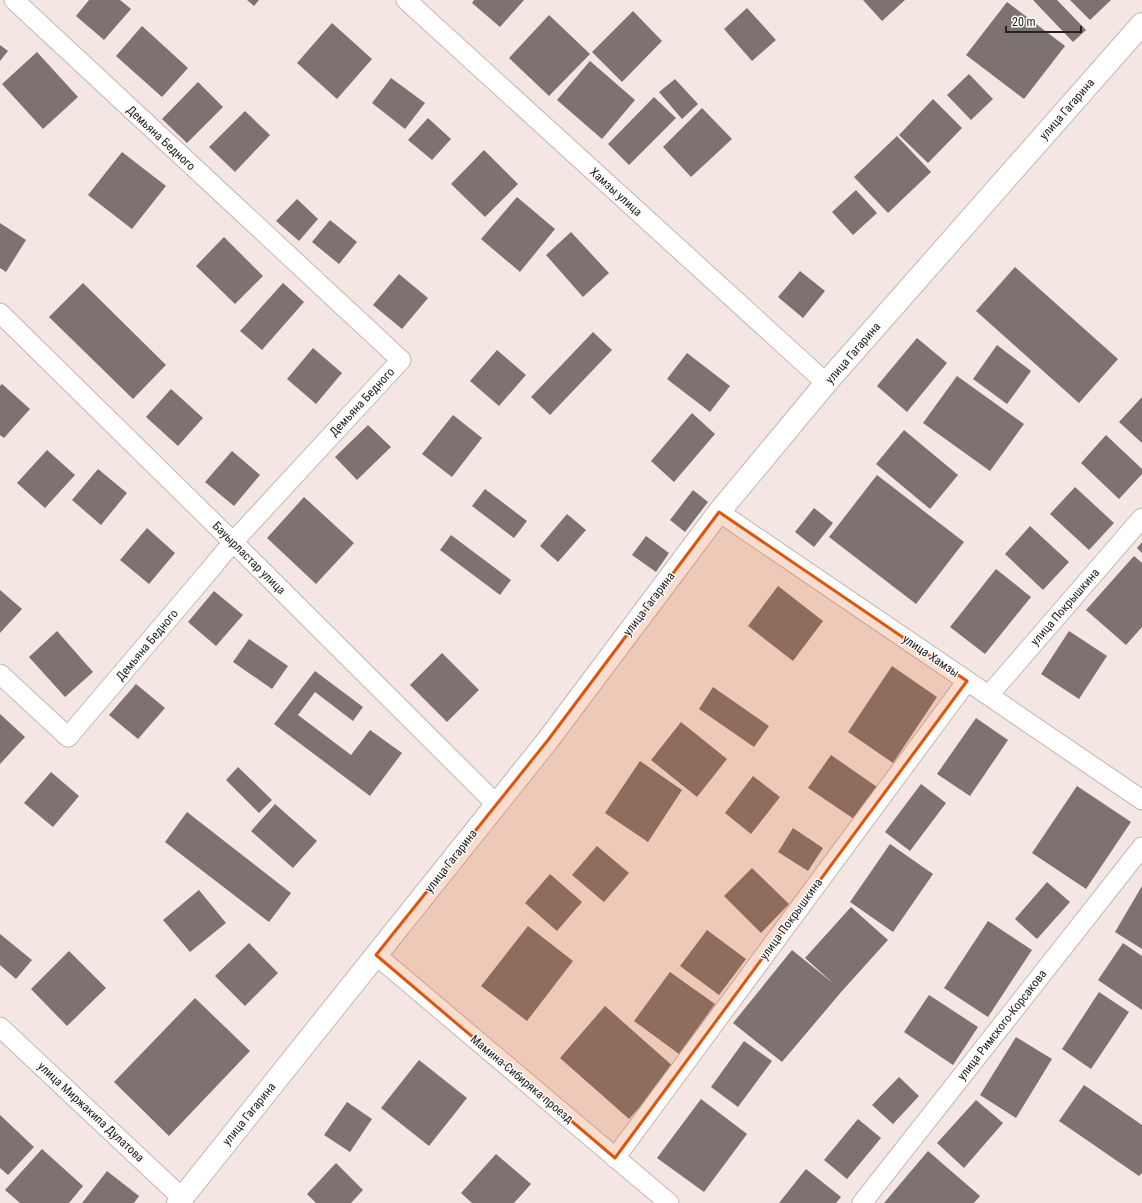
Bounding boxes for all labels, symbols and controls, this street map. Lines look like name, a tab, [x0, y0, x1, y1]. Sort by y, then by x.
scale bar	[1006, 8, 1081, 34]
text: 20 m	[1012, 15, 1036, 29]
street label: улица Гагарина	[1037, 75, 1097, 142]
street label: Демьяна Бедного	[124, 103, 198, 173]
street label: Хамзы улица	[587, 165, 645, 219]
street label: улица Гагарина	[823, 319, 883, 386]
street label: Демьяна Бедного	[327, 365, 397, 439]
street label: Бауырластар улица	[210, 519, 288, 597]
street label: улица Покрышкина	[1028, 566, 1102, 648]
street label: улица Гагарина	[620, 569, 678, 639]
street label: Демьяна Бедного	[113, 607, 181, 683]
street label: улица Хамзы	[900, 632, 962, 680]
street label: улица Гагарина	[422, 826, 480, 895]
street label: улица Покрышкина	[757, 875, 825, 962]
street label: улица Римского-Корсакова	[955, 967, 1050, 1083]
street label: Мамина-Сибиряка проезд	[468, 1032, 577, 1126]
street label: улица Миржакипа Дулатова	[35, 1059, 147, 1165]
street label: улица Гагарина	[220, 1080, 279, 1148]

